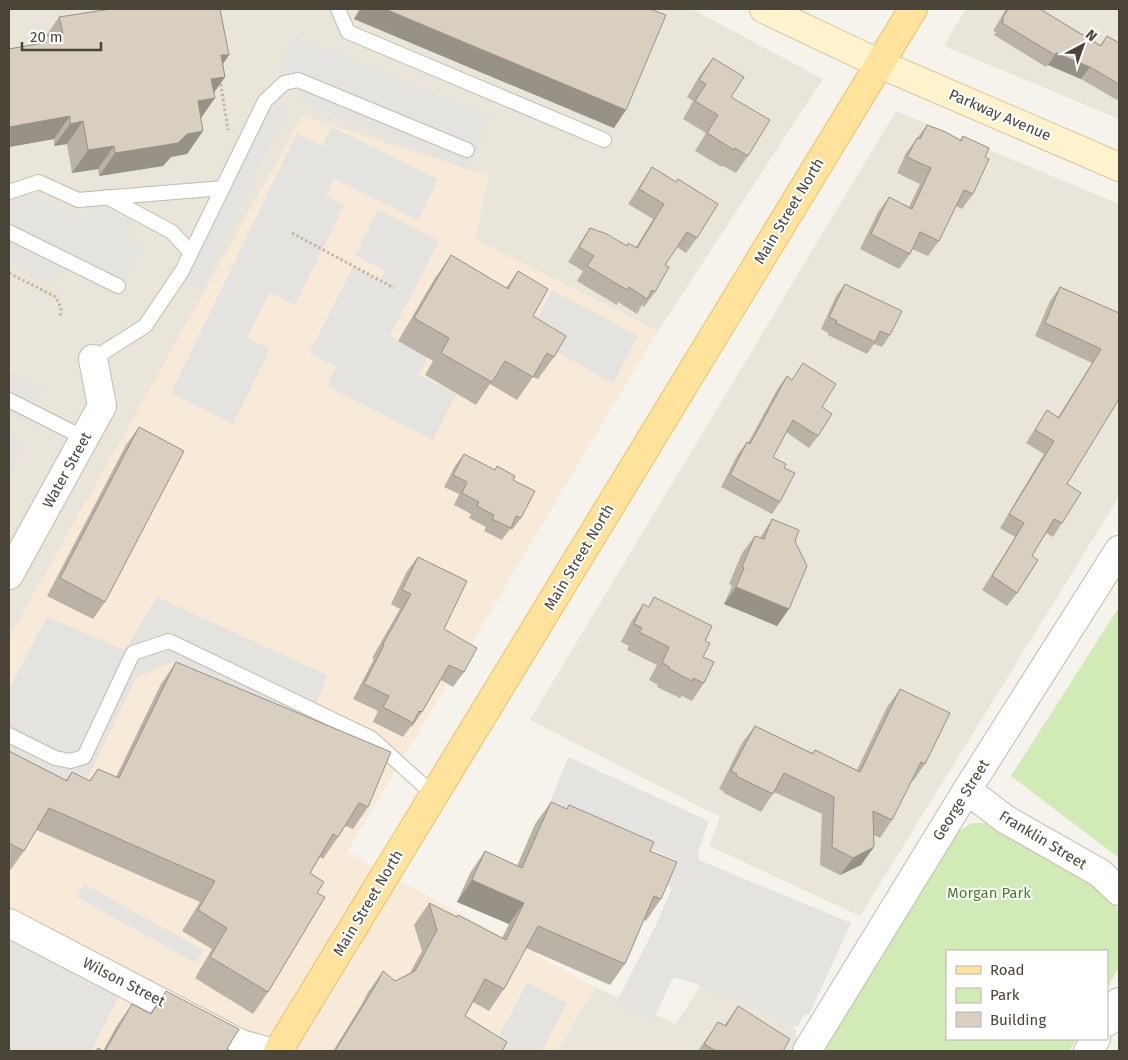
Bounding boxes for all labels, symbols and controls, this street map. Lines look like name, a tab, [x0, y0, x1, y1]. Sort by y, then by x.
scale bar	[22, 20, 101, 52]
north arrow	[1058, 20, 1108, 70]
text: N	[1082, 26, 1100, 45]
text: 20 m	[30, 28, 63, 46]
street label: Parkway Avenue	[946, 85, 1054, 145]
street label: Main Street North	[750, 155, 828, 267]
street label: Water Street	[39, 428, 95, 511]
street label: Main Street North	[540, 501, 618, 613]
street label: George Street	[929, 756, 993, 844]
street label: Franklin Street	[996, 807, 1090, 873]
street label: Main Street North	[329, 847, 407, 959]
park label: Morgan Park	[947, 884, 1031, 902]
legend	[946, 950, 1108, 1040]
street label: Wilson Street	[80, 953, 169, 1011]
text: Road	[990, 961, 1025, 979]
text: Park	[990, 986, 1020, 1004]
text: Building	[990, 1011, 1046, 1029]

